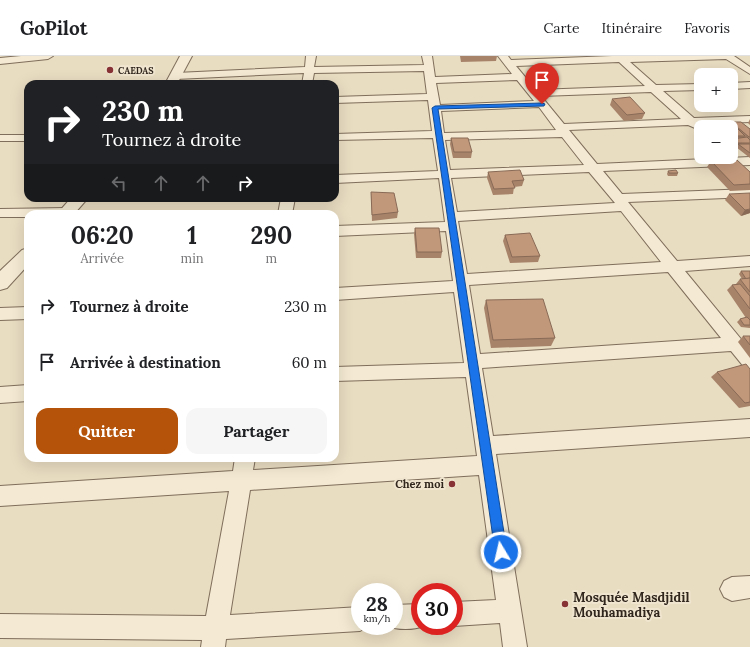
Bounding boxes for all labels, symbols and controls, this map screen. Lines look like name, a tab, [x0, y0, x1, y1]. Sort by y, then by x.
text: GoPilot	[20, 16, 88, 40]
text: Carte	[543, 19, 580, 37]
text: Itinéraire	[602, 19, 662, 37]
text: Favoris	[684, 19, 730, 37]
pin	[525, 63, 559, 104]
marker: CAEDAS	[105, 65, 115, 75]
place label: CAEDAS	[118, 65, 154, 76]
map controls	[694, 68, 738, 164]
button: +	[694, 68, 738, 112]
icon: arrive	[531, 69, 553, 91]
text: 230 m	[102, 93, 184, 129]
icon: right	[36, 96, 88, 148]
button: −	[694, 120, 738, 164]
text: Tournez à droite	[102, 128, 241, 151]
icon: left	[108, 172, 130, 194]
icon: ahead	[150, 172, 172, 194]
icon: ahead	[192, 172, 214, 194]
icon: right	[234, 172, 256, 194]
text: 06:20	[71, 220, 134, 251]
text: 1	[187, 220, 197, 251]
text: 290	[250, 220, 292, 251]
text: Arrivée	[80, 250, 124, 267]
text: min	[181, 250, 204, 267]
text: m	[266, 250, 277, 267]
icon: right	[36, 295, 58, 317]
text: Tournez à droite	[70, 297, 189, 316]
text: 230 m	[284, 297, 327, 316]
icon: arrive	[36, 351, 58, 373]
text: Arrivée à destination	[70, 353, 221, 372]
text: 60 m	[292, 353, 327, 372]
button: Quitter	[36, 408, 178, 454]
button: Partager	[186, 408, 327, 454]
place label: Chez moi	[395, 477, 444, 491]
marker: Chez moi	[447, 479, 457, 489]
position arrow	[480, 531, 522, 573]
speed limit sign: 30	[411, 583, 463, 635]
place label: Mosquée Masdjidil Mouhamadiya	[573, 589, 689, 621]
text: 28	[366, 591, 388, 616]
marker: Mosquée Masdjidil Mouhamadiya	[560, 599, 570, 609]
text: km/h	[363, 612, 391, 625]

